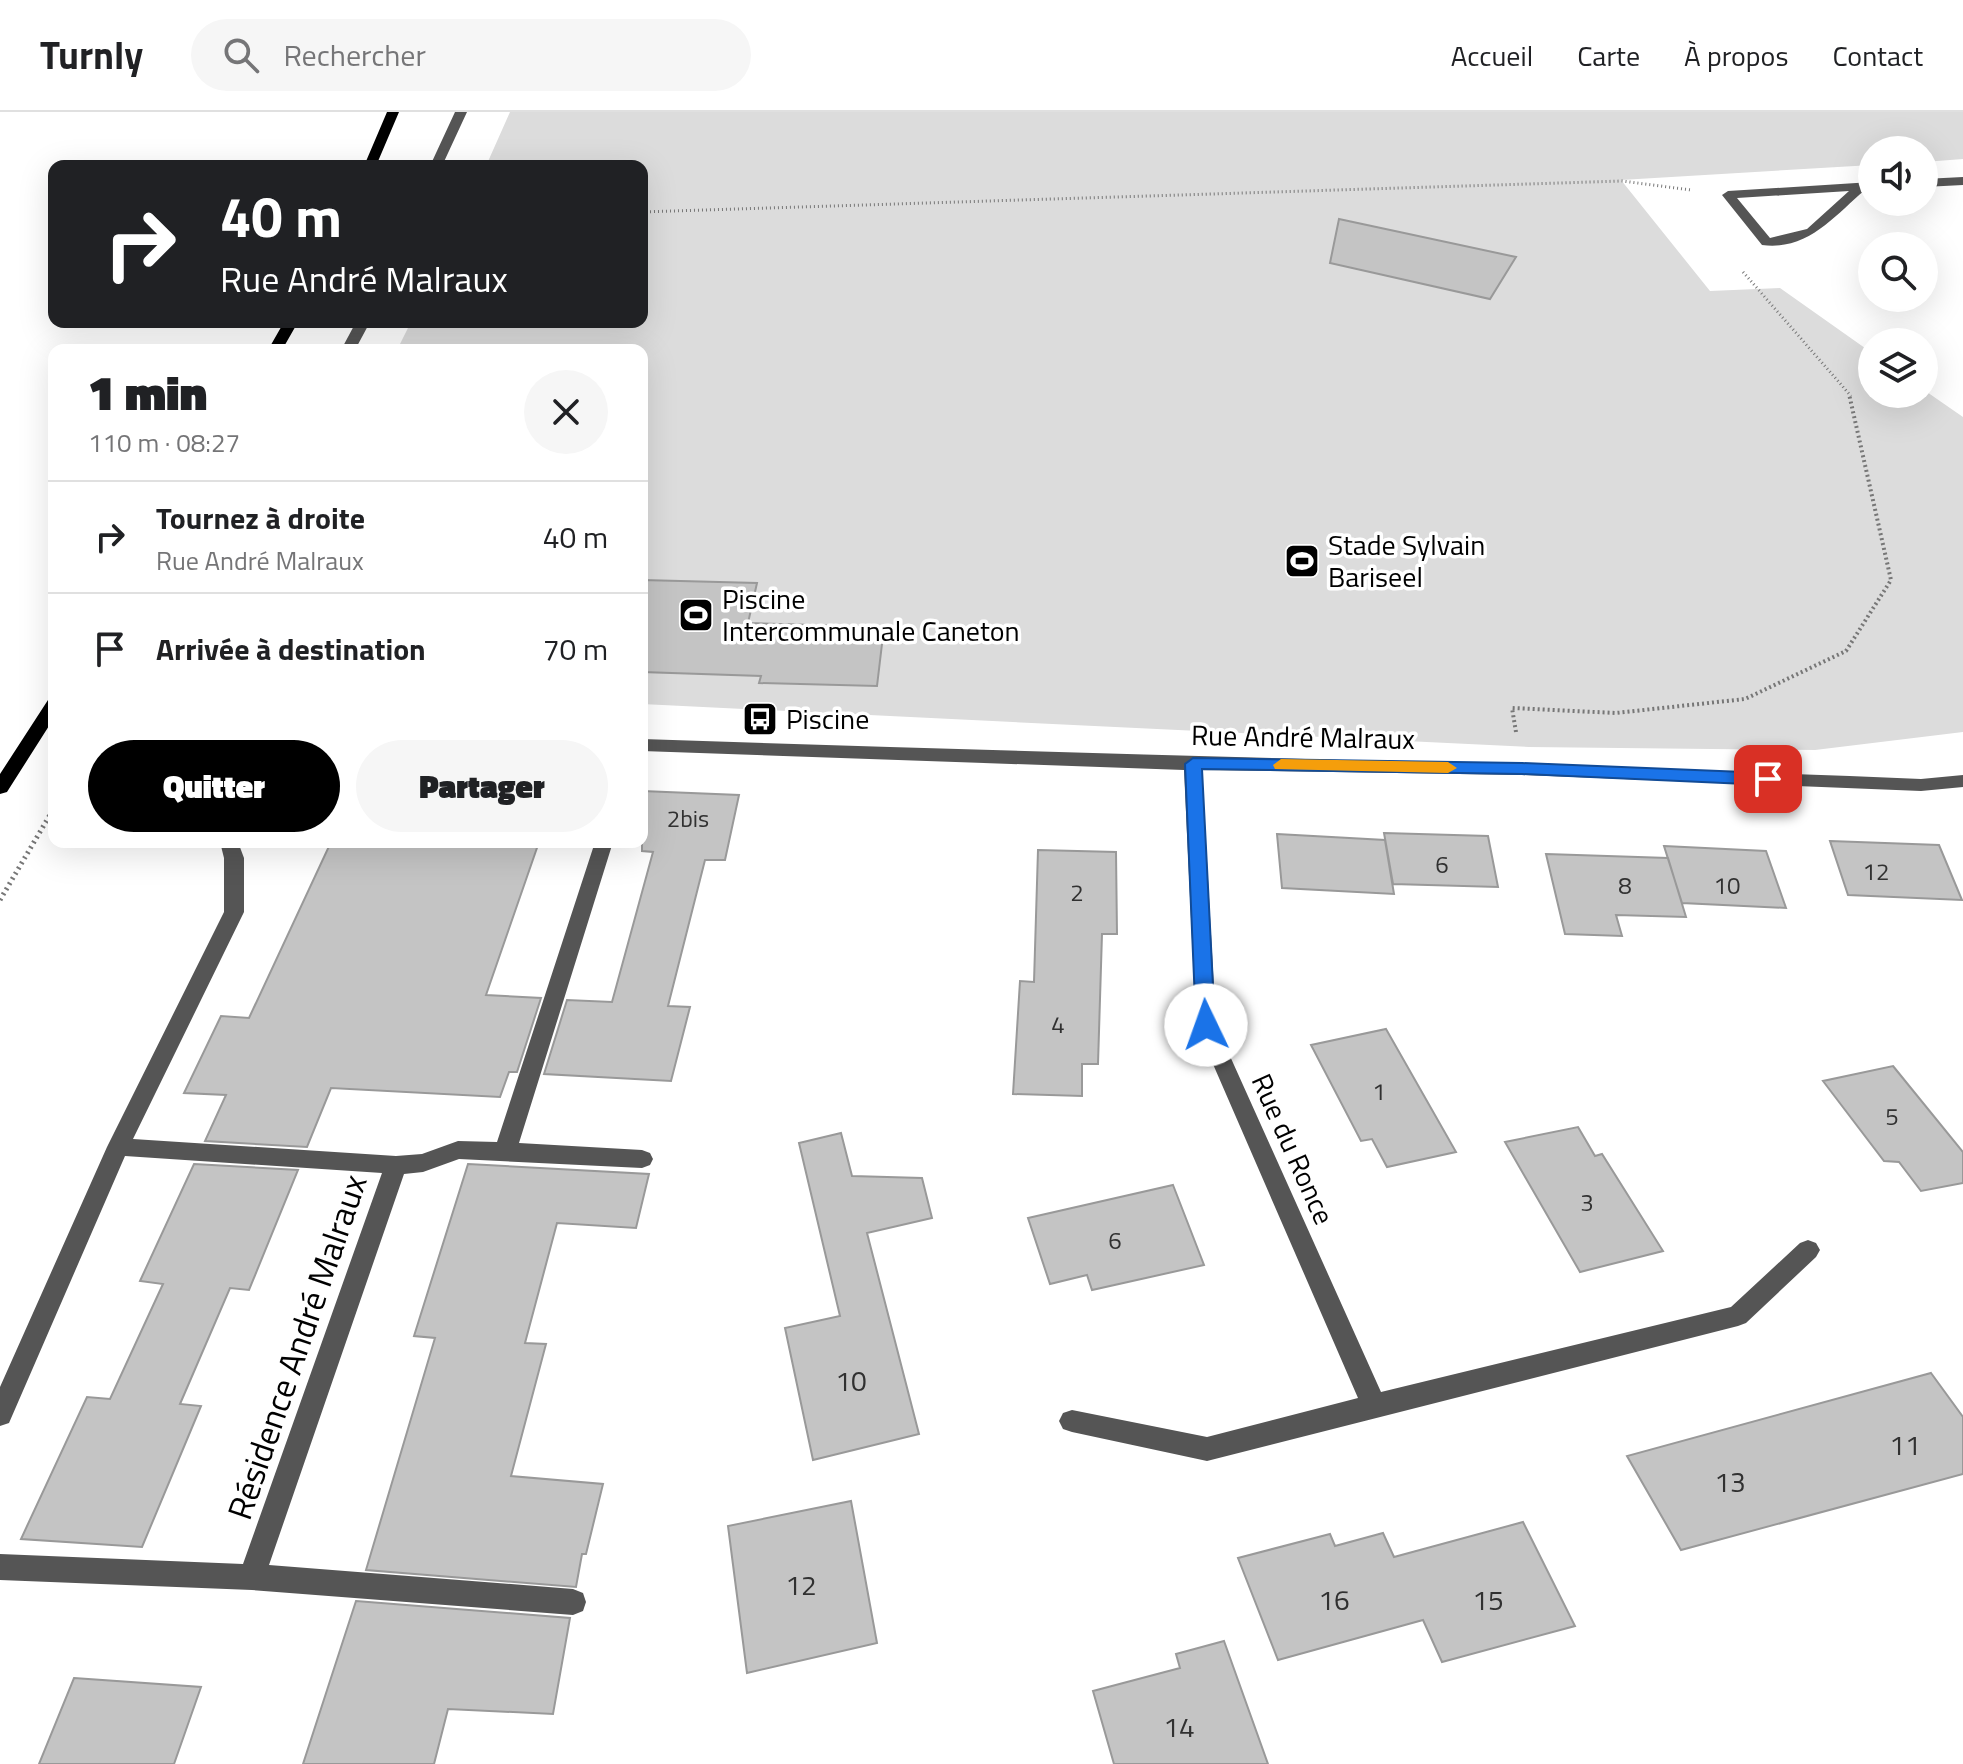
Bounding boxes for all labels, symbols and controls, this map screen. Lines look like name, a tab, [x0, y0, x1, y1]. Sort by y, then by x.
search box	[191, 19, 751, 91]
text: Turnly	[40, 26, 143, 84]
text: Rechercher	[283, 32, 426, 78]
icon: search	[219, 33, 263, 77]
text: Accueil	[1451, 34, 1533, 77]
text: Carte	[1577, 34, 1640, 77]
text: À propos	[1684, 34, 1788, 77]
text: Contact	[1832, 34, 1923, 77]
map controls	[1858, 136, 1938, 408]
button: sound	[1858, 136, 1938, 216]
text: 40 m	[220, 174, 342, 259]
icon: right	[88, 192, 192, 296]
button: search	[1858, 232, 1938, 312]
text: Rue André Malraux	[220, 251, 508, 306]
button: layers	[1858, 328, 1938, 408]
text: 1 min	[88, 356, 207, 429]
button: close	[524, 370, 608, 454]
text: 110 m · 08:27	[88, 423, 240, 462]
text: Tournez à droite	[156, 495, 365, 541]
text: 40 m	[543, 514, 608, 560]
icon: right	[88, 515, 132, 559]
place label: Stade Sylvain Bariseel	[1328, 523, 1485, 598]
text: Rue André Malraux	[156, 541, 364, 580]
sports icon: Stade Sylvain Bariseel	[1283, 542, 1321, 580]
place label: Piscine Intercommunale Caneton	[722, 577, 1020, 652]
sports icon: Piscine Intercommunale Caneton	[677, 596, 715, 634]
text: Arrivée à destination	[156, 626, 426, 672]
text: 70 m	[543, 626, 608, 672]
icon: arrive	[88, 627, 132, 671]
place label: Piscine	[786, 697, 869, 740]
bus stop icon: Piscine	[741, 700, 779, 738]
street label: Rue André Malraux	[1191, 713, 1416, 760]
button: Quitter	[88, 740, 340, 832]
button: Partager	[356, 740, 608, 832]
pin	[1734, 745, 1802, 813]
icon: arrive	[1746, 757, 1790, 801]
house number: 2bis	[667, 800, 709, 836]
house number: 6	[1435, 846, 1449, 882]
house number: 12	[1863, 853, 1889, 889]
house number: 8	[1618, 867, 1632, 903]
house number: 10	[1714, 867, 1740, 903]
house number: 2	[1070, 874, 1084, 910]
position arrow	[1164, 983, 1248, 1067]
house number: 4	[1051, 1006, 1065, 1042]
street label: Rue du Ronce	[1241, 1066, 1346, 1231]
house number: 1	[1372, 1073, 1386, 1109]
house number: 5	[1885, 1098, 1899, 1134]
street label: Résidence André Malraux	[213, 1167, 380, 1526]
house number: 3	[1580, 1184, 1594, 1220]
house number: 6	[1108, 1222, 1122, 1258]
house number: 10	[835, 1359, 867, 1402]
house number: 11	[1889, 1423, 1921, 1466]
house number: 13	[1714, 1460, 1746, 1503]
house number: 12	[785, 1563, 817, 1606]
house number: 16	[1318, 1578, 1350, 1621]
house number: 15	[1472, 1578, 1504, 1621]
house number: 14	[1163, 1705, 1195, 1748]

